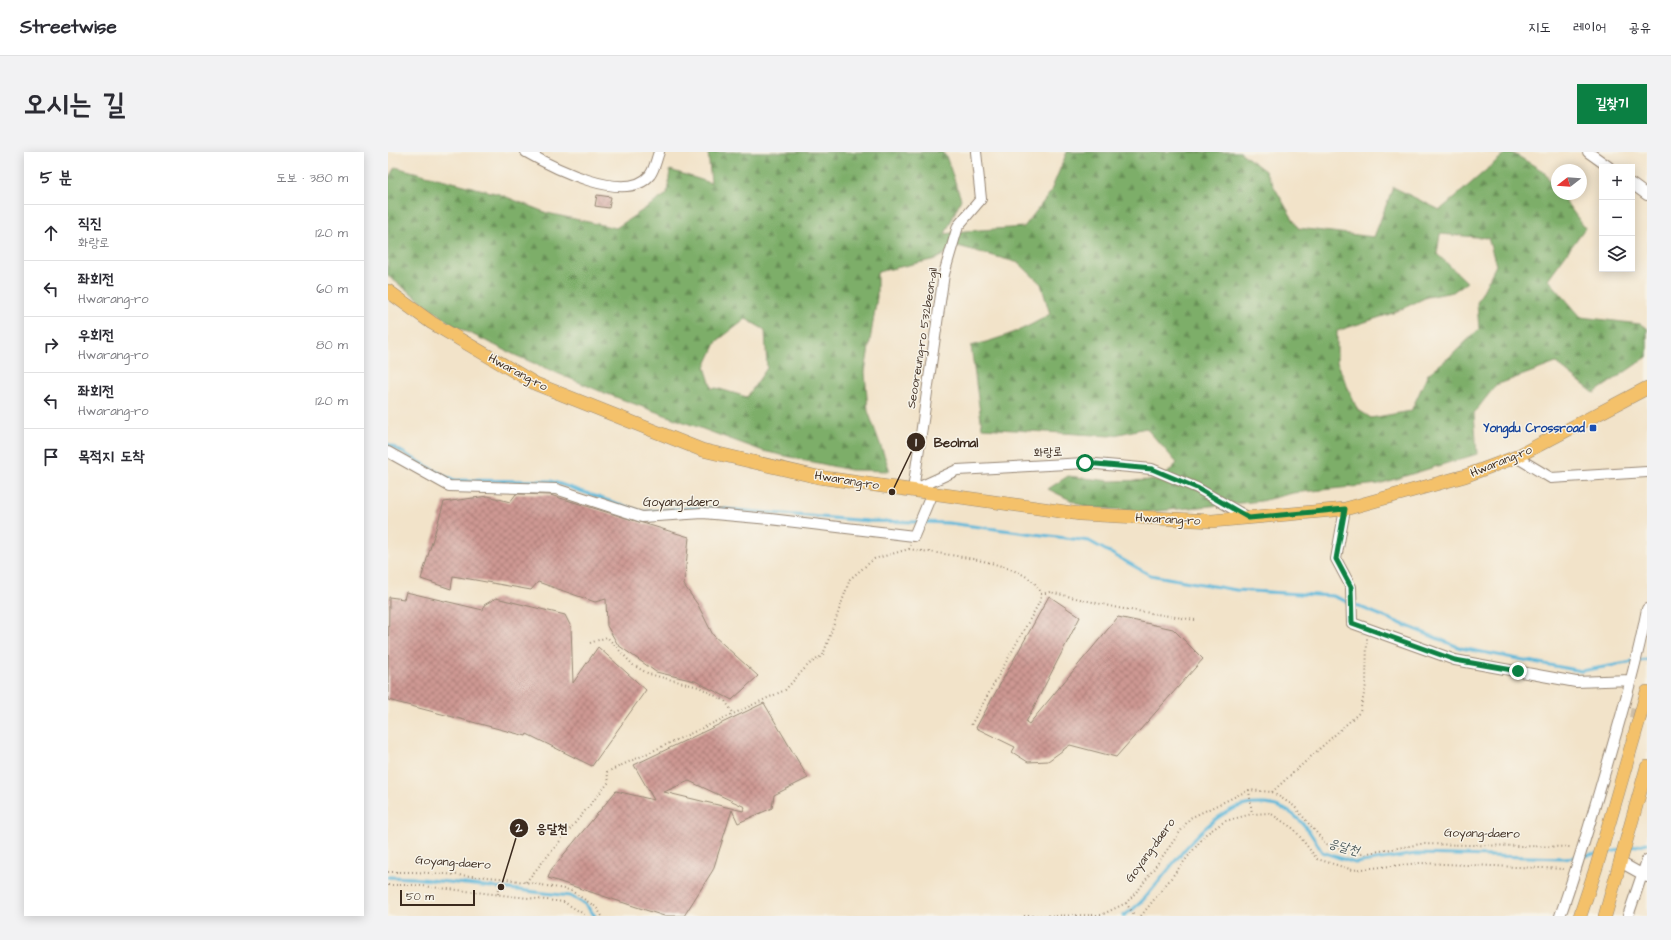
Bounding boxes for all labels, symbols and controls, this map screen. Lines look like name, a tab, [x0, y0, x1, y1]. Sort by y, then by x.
text: Streetwise	[20, 14, 117, 41]
text: 지도	[1528, 18, 1551, 38]
text: 레이어	[1573, 18, 1606, 38]
text: 공유	[1628, 18, 1651, 38]
button: 길찾기	[1577, 84, 1647, 124]
text: 오시는 길	[24, 85, 125, 124]
north arrow	[1551, 164, 1587, 200]
map controls	[1599, 164, 1635, 272]
button: +	[1599, 164, 1635, 200]
text: 5 분	[40, 166, 73, 190]
text: 도보 · 380 m	[276, 169, 348, 187]
button: −	[1599, 200, 1635, 236]
text: 직진	[78, 213, 102, 234]
icon: ahead	[40, 222, 62, 244]
text: 120 m	[315, 224, 348, 242]
text: 화랑로	[78, 234, 109, 252]
button: layers	[1599, 236, 1635, 272]
street label: Seooreung-ro 532beon-gil	[903, 266, 943, 410]
text: 좌회전	[78, 269, 114, 290]
icon: left	[40, 278, 62, 300]
text: 60 m	[316, 280, 348, 298]
text: Hwarang-ro	[78, 290, 149, 308]
text: 우회전	[78, 325, 114, 346]
icon: right	[40, 334, 62, 356]
text: 80 m	[316, 336, 348, 354]
text: Hwarang-ro	[78, 346, 149, 364]
street label: Hwarang-ro	[485, 350, 551, 396]
text: 좌회전	[78, 381, 114, 402]
icon: left	[40, 390, 62, 412]
text: 120 m	[315, 392, 348, 410]
text: Hwarang-ro	[78, 402, 149, 420]
place label: Yongdu Crossroad	[1483, 420, 1586, 439]
marker: Yongdu Crossroad	[1588, 423, 1598, 433]
callout: Beolmal	[906, 430, 986, 455]
text: 1	[915, 434, 917, 451]
text: Beolmal	[934, 434, 978, 452]
street label: Hwarang-ro	[1468, 441, 1535, 482]
street label: 화랑로	[1033, 443, 1063, 462]
icon: arrive	[40, 446, 62, 468]
text: 목적지 도착	[78, 446, 144, 467]
route start	[1076, 454, 1094, 472]
street label: Hwarang-ro	[813, 467, 881, 495]
street label: Goyang-daero	[643, 494, 719, 512]
street label: Hwarang-ro	[1135, 509, 1201, 531]
route end	[1509, 662, 1527, 680]
street label: Goyang-daero	[1121, 814, 1181, 887]
callout: 응달천	[509, 816, 576, 841]
text: 2	[515, 820, 523, 837]
text: 응달천	[536, 820, 568, 838]
street label: Goyang-daero	[1444, 824, 1520, 844]
water label: 응달천	[1326, 834, 1363, 860]
street label: Goyang-daero	[414, 851, 492, 875]
scale bar	[400, 888, 475, 907]
text: 50 m	[406, 889, 434, 904]

